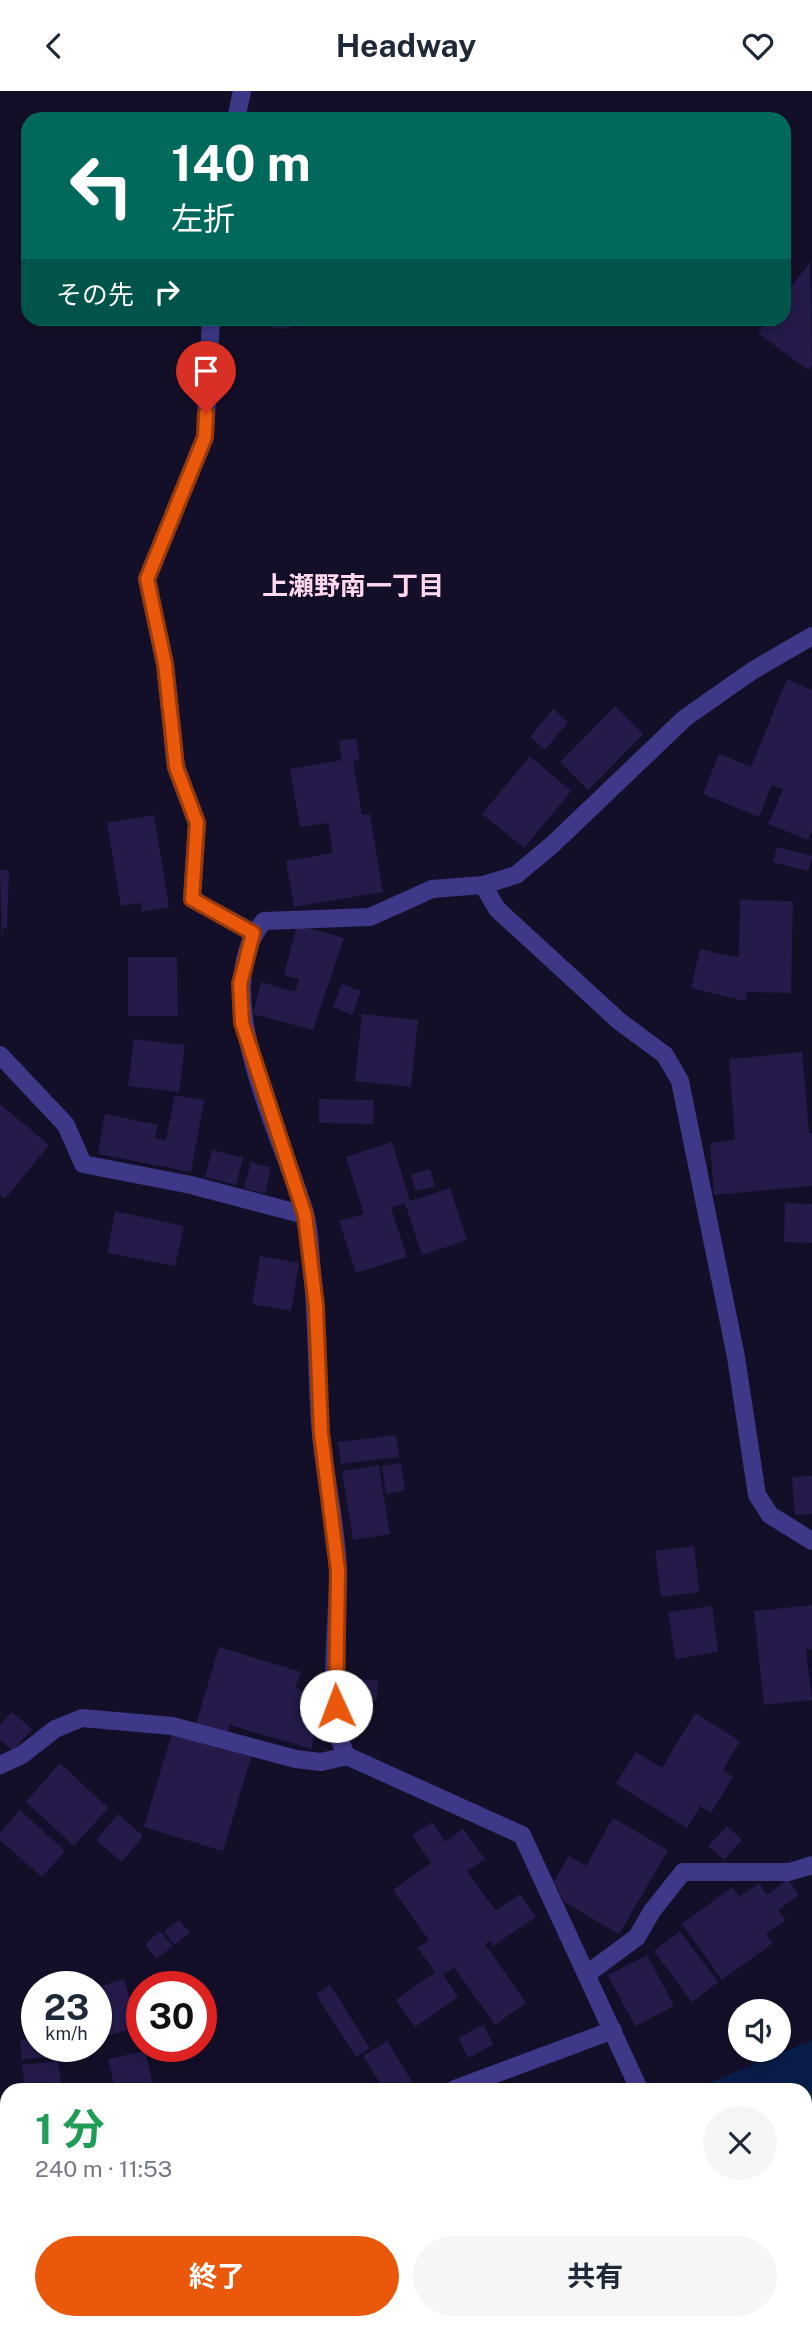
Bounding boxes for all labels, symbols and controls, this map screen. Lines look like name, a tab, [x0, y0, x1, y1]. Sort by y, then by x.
icon: back	[35, 27, 73, 65]
text: Headway	[336, 27, 476, 64]
icon: heart	[739, 27, 777, 65]
text: 140 m	[171, 134, 311, 192]
icon: left	[56, 140, 147, 231]
text: 左折	[171, 200, 235, 237]
icon: right	[148, 273, 186, 311]
text: その先	[56, 279, 134, 310]
pin	[176, 341, 236, 413]
icon: arrive	[187, 352, 225, 390]
district label: 上瀬野南一丁目	[262, 570, 444, 601]
position arrow	[299, 1669, 373, 1743]
speed limit sign: 30	[126, 1971, 217, 2062]
text: 23	[44, 1987, 89, 2028]
map controls	[728, 1999, 791, 2062]
button: sound	[728, 1999, 791, 2062]
text: km/h	[45, 2023, 88, 2044]
text: 1 分	[35, 2104, 104, 2153]
button: close	[703, 2106, 777, 2180]
text: 240 m · 11:53	[35, 2155, 172, 2182]
button: 終了	[35, 2236, 399, 2316]
button: 共有	[413, 2236, 777, 2316]

